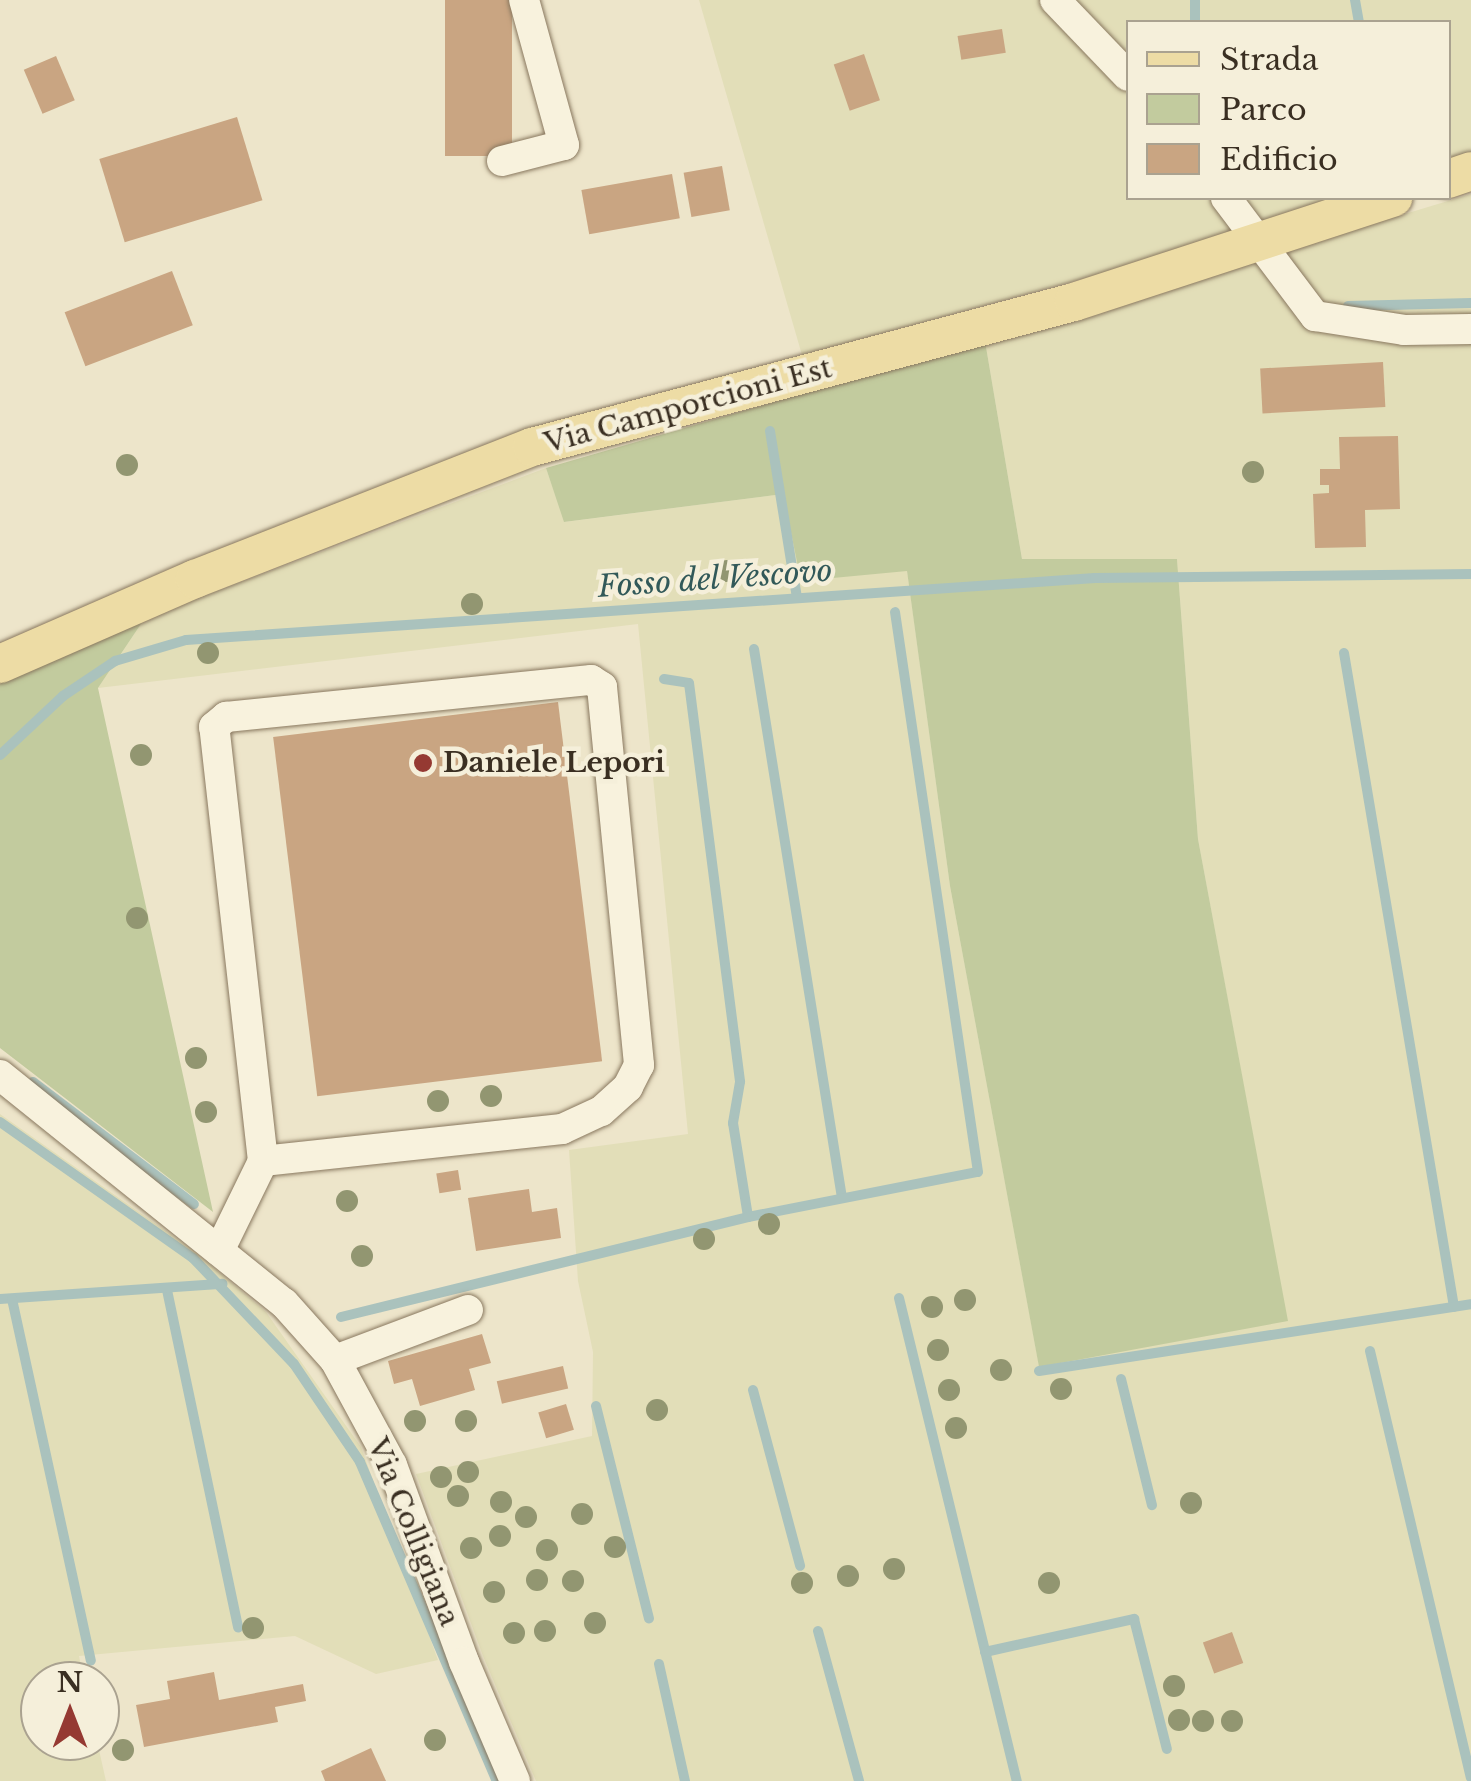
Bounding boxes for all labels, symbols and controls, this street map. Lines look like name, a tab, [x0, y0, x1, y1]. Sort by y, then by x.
legend	[1126, 20, 1451, 200]
text: Strada	[1220, 41, 1318, 78]
text: Parco	[1220, 91, 1307, 128]
text: Edificio	[1220, 141, 1338, 178]
street label: Via Camporcioni Est	[540, 351, 836, 461]
water label: Fosso del Vescovo	[596, 553, 834, 605]
place label: Daniele Lepori	[443, 746, 665, 780]
marker: Daniele Lepori	[412, 752, 434, 774]
street label: Via Colligiana	[360, 1433, 466, 1631]
north arrow	[20, 1661, 120, 1761]
text: N	[57, 1665, 83, 1700]

